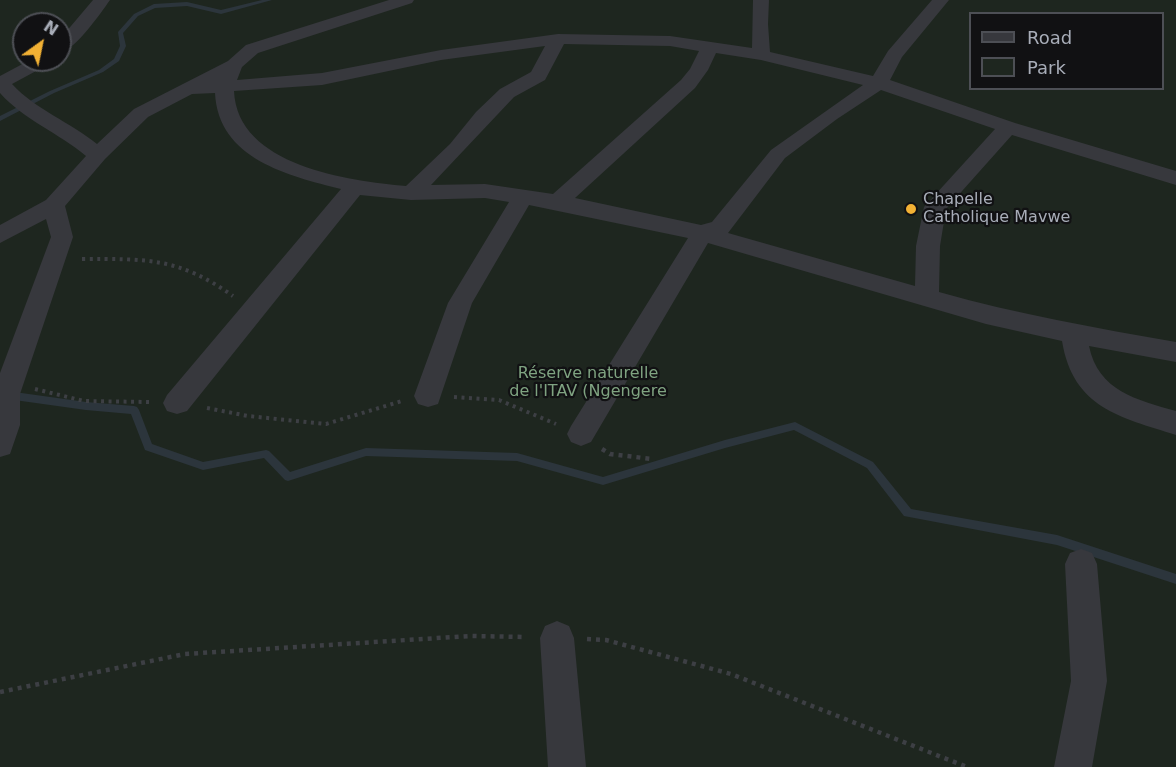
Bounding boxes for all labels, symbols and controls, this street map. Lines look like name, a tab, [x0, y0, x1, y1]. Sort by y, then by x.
north arrow	[12, 12, 72, 72]
legend	[969, 12, 1164, 90]
text: N	[40, 17, 62, 40]
text: Road	[1027, 27, 1072, 48]
text: Park	[1027, 57, 1066, 78]
place label: Chapelle Catholique Mavwe	[923, 190, 1070, 228]
marker: Chapelle Catholique Mavwe	[904, 202, 918, 216]
park label: Réserve naturelle de l'ITAV (Ngengere	[509, 364, 667, 402]

